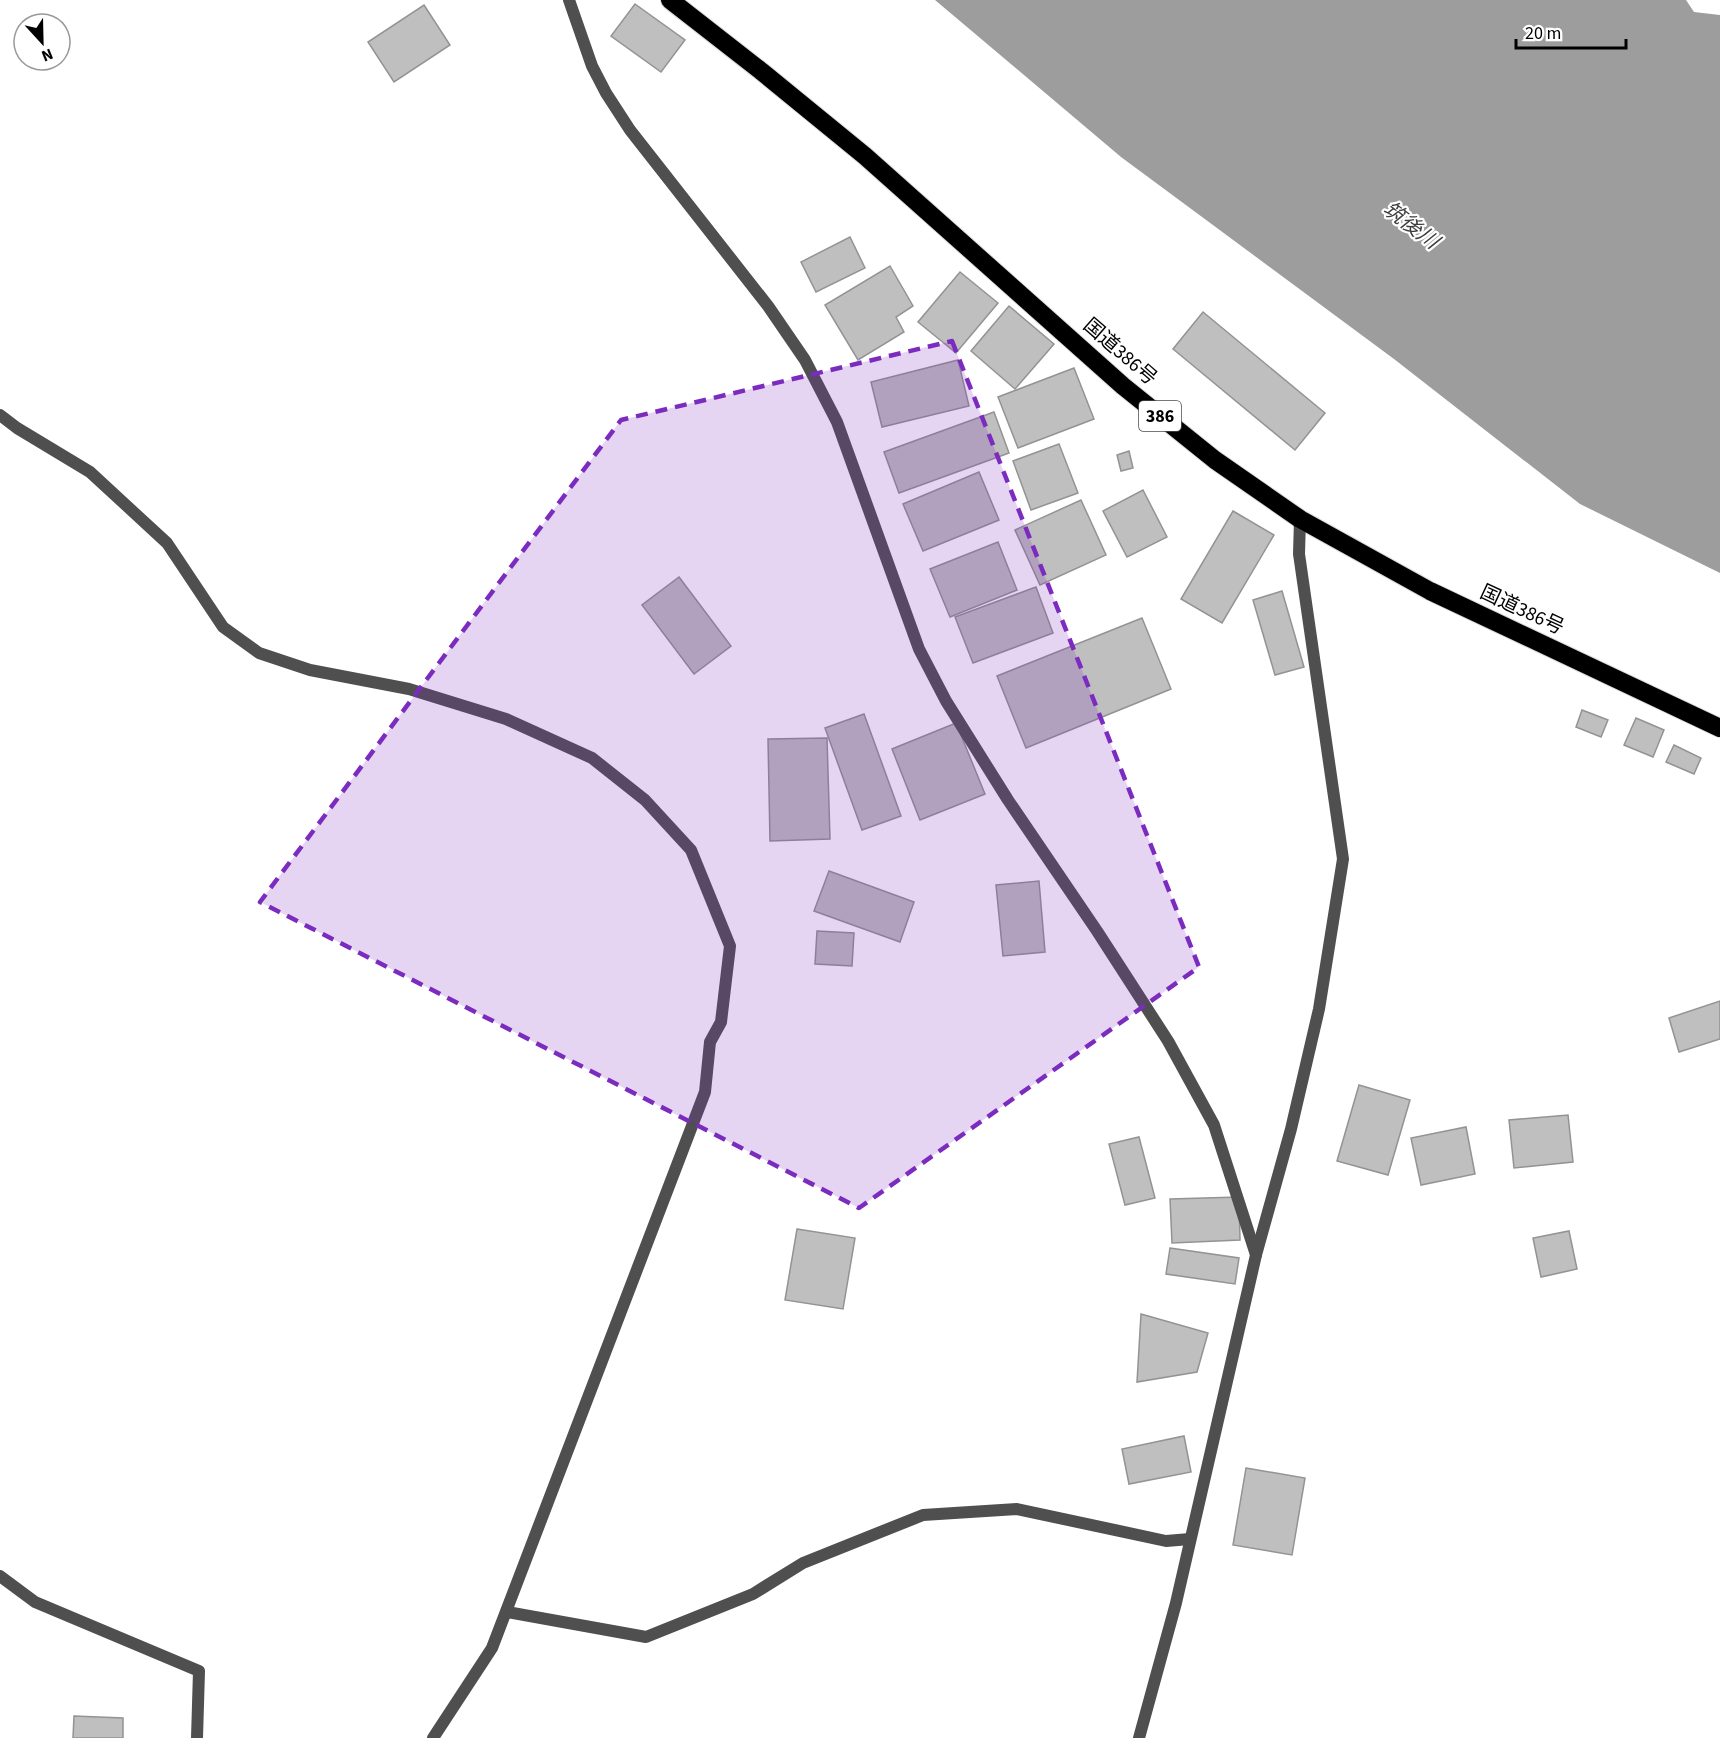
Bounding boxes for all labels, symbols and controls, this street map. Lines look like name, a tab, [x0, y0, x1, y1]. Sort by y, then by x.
north arrow	[12, 12, 72, 72]
scale bar	[1516, 12, 1626, 50]
text: 20 m	[1525, 21, 1561, 46]
text: N	[38, 43, 56, 67]
water label: 筑後川	[1377, 194, 1447, 257]
street label: 国道386号	[1077, 312, 1163, 392]
road number: 386	[1139, 401, 1181, 431]
street label: 国道386号	[1475, 578, 1569, 642]

